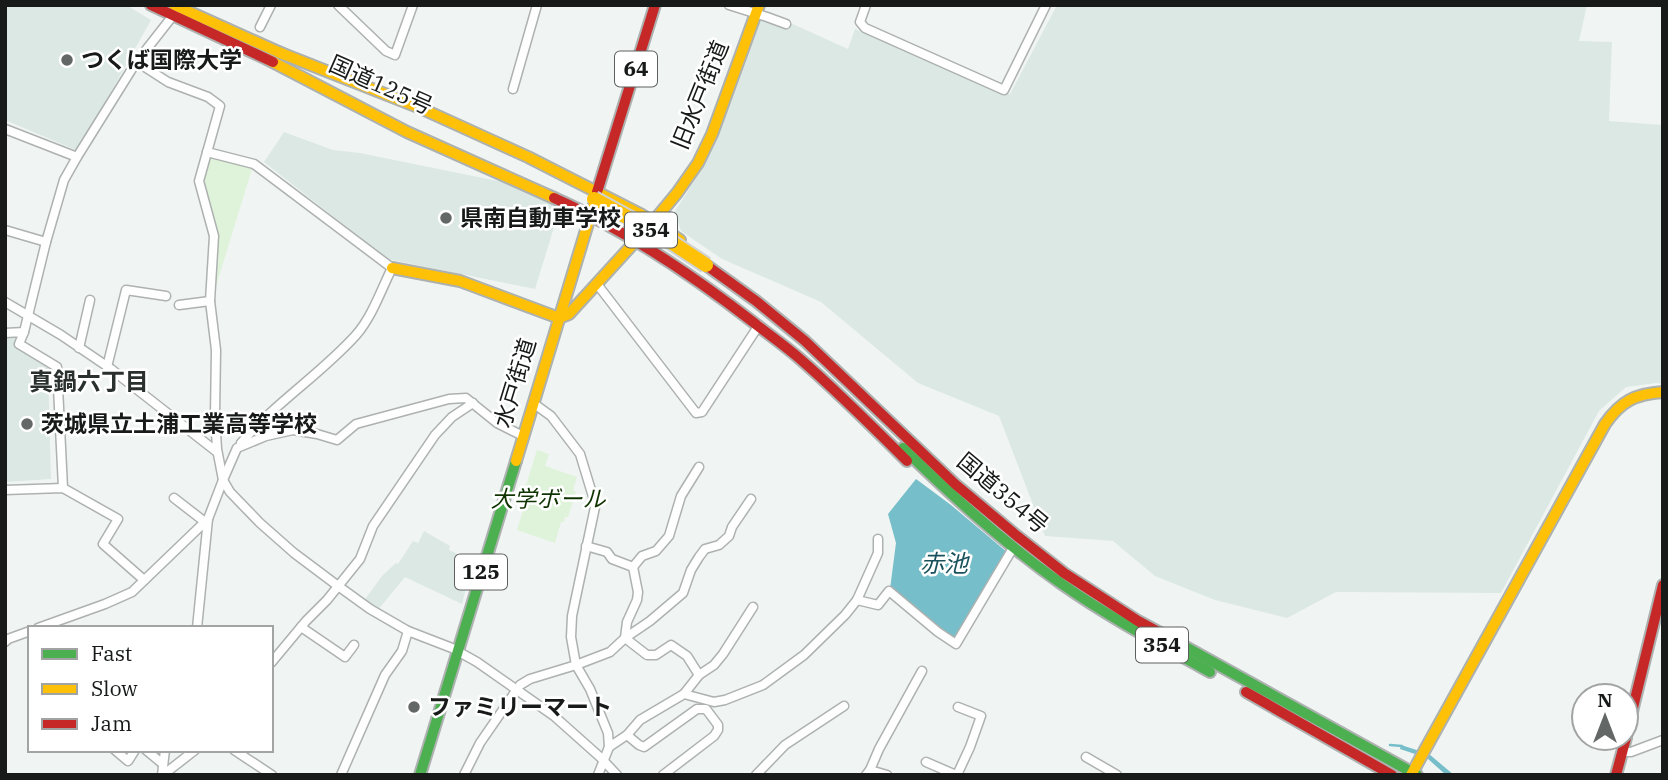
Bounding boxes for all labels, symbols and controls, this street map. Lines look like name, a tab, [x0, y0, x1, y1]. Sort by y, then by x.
street label: 旧水戸街道	[664, 36, 735, 154]
place label: つくば国際大学	[81, 44, 242, 74]
street label: 国道125号	[325, 48, 438, 120]
marker: つくば国際大学	[59, 52, 75, 68]
road number: 64	[615, 52, 657, 86]
place label: 県南自動車学校	[460, 202, 621, 232]
marker: 県南自動車学校	[438, 210, 454, 226]
road number: 354	[625, 212, 677, 247]
street label: 水戸街道	[486, 334, 542, 431]
district label: 真鍋六丁目	[29, 365, 149, 397]
place label: 茨城県立土浦工業高等学校	[41, 408, 317, 438]
marker: 茨城県立土浦工業高等学校	[19, 416, 35, 432]
street label: 国道354号	[952, 445, 1056, 539]
park label: 大学ボール	[491, 483, 607, 513]
water label: 赤池	[920, 547, 970, 579]
road number: 125	[455, 554, 507, 590]
legend	[28, 626, 273, 752]
road number: 354	[1136, 628, 1188, 662]
text: Fast	[91, 639, 132, 667]
text: Slow	[91, 674, 138, 702]
north arrow	[1570, 682, 1640, 752]
text: N	[1597, 688, 1613, 712]
place label: ファミリーマート	[428, 691, 612, 721]
marker: ファミリーマート	[406, 699, 422, 715]
text: Jam	[91, 709, 132, 737]

